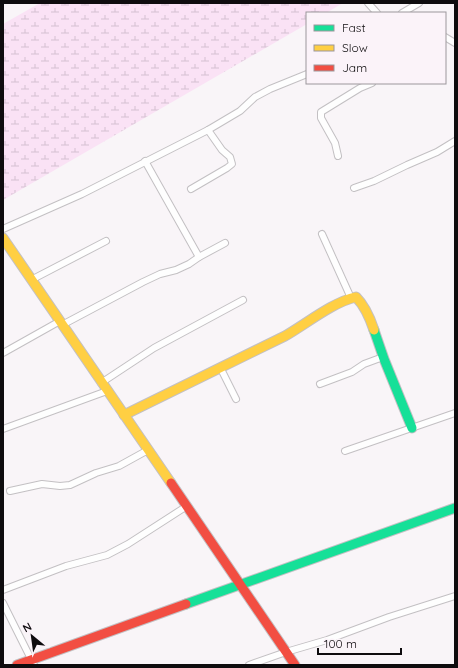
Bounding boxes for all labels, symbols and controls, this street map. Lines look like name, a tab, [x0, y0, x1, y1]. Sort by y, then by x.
legend	[306, 12, 446, 84]
text: Fast	[342, 20, 366, 35]
text: Slow	[342, 40, 368, 55]
text: Jam	[342, 60, 367, 75]
north arrow	[12, 616, 52, 656]
text: N	[20, 619, 34, 635]
scale bar	[318, 630, 401, 656]
text: 100 m	[324, 636, 357, 651]

